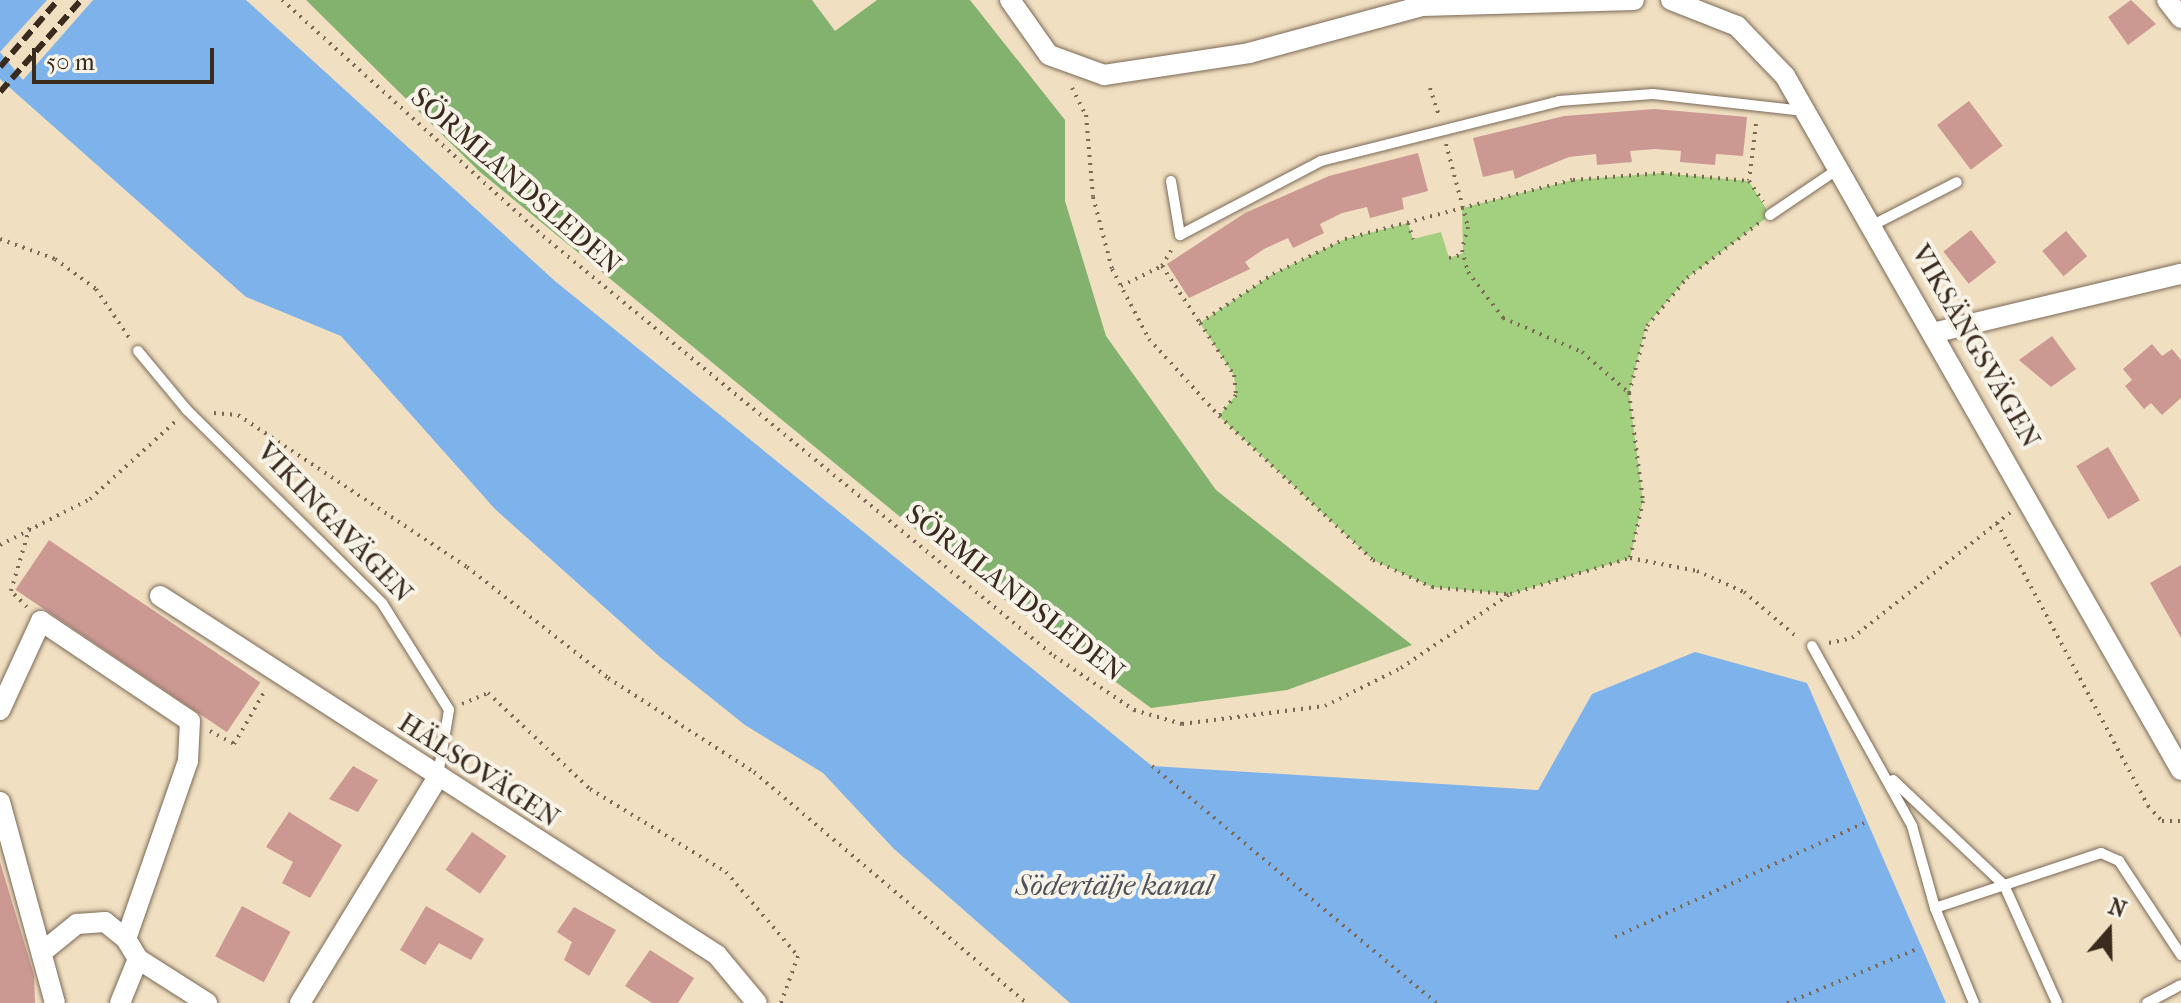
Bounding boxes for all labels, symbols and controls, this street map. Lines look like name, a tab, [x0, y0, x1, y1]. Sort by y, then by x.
scale bar	[36, 32, 218, 82]
text: 50 m	[46, 48, 95, 76]
street label: SÖRMLANDSLEDEN	[404, 80, 628, 282]
street label: VIKSÄNGSVÄGEN	[1904, 238, 2048, 454]
street label: VIKINGAVÄGEN	[250, 435, 420, 609]
street label: SÖRMLANDSLEDEN	[899, 497, 1131, 689]
street label: HÄLSOVÄGEN	[392, 705, 566, 835]
water label: Södertälje kanal	[1015, 868, 1213, 904]
north arrow	[2069, 891, 2149, 971]
text: N	[2105, 893, 2129, 924]

